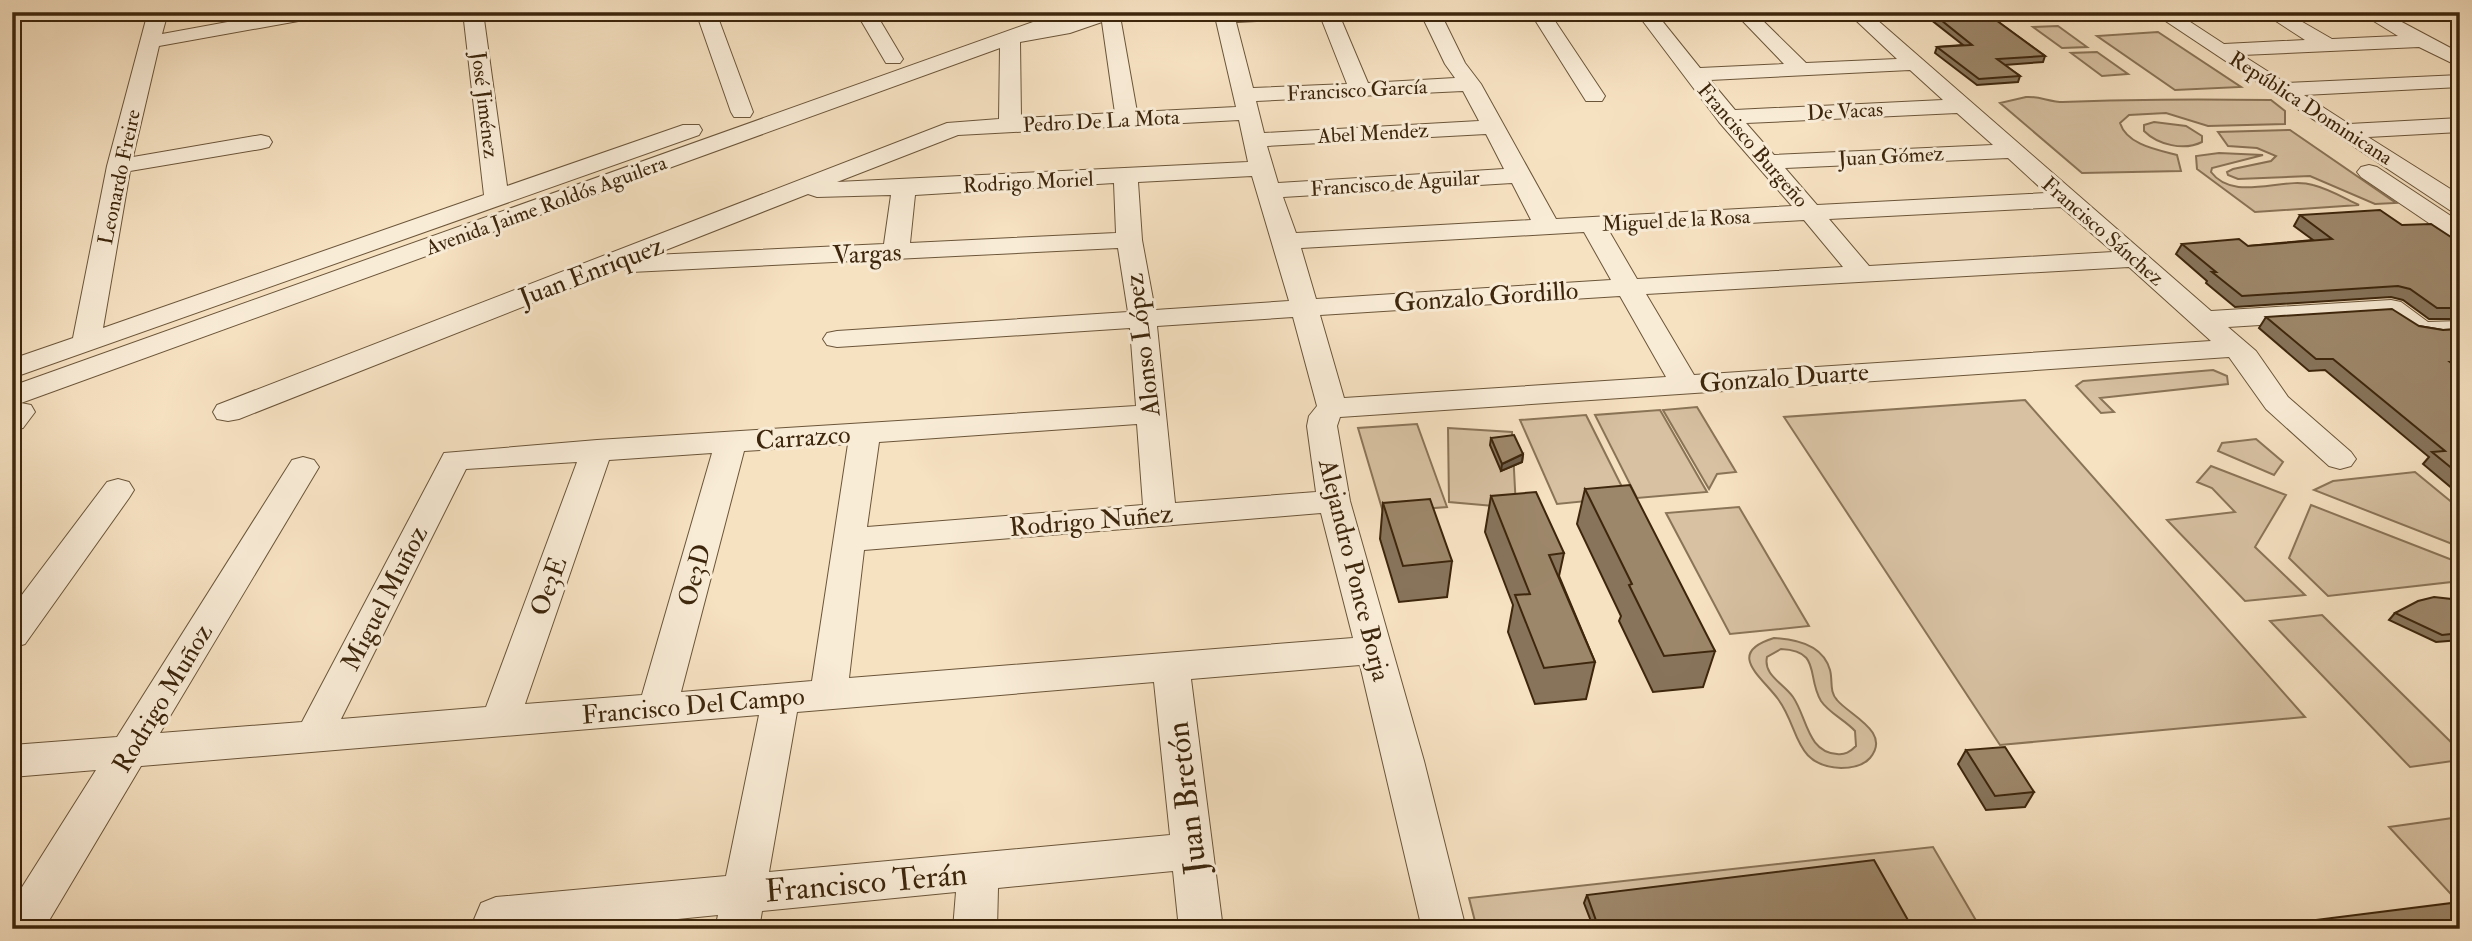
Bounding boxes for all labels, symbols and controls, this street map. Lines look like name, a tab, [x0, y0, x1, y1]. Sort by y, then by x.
street label: República Dominicana	[2224, 45, 2398, 172]
street label: José Jiménez	[464, 49, 504, 160]
street label: Francisco García	[1286, 73, 1428, 108]
street label: Francisco Burgeño	[1691, 77, 1814, 213]
street label: De Vacas	[1806, 96, 1884, 127]
street label: Pedro De La Mota	[1022, 104, 1181, 139]
street label: Leonardo Freire	[92, 107, 147, 247]
street label: Abel Mendez	[1316, 117, 1429, 150]
street label: Juan Gómez	[1837, 140, 1945, 173]
street label: Avenida Jaime Roldós Aguilera	[421, 149, 671, 262]
street label: Francisco de Aguilar	[1309, 164, 1481, 203]
street label: Rodrigo Moriel	[962, 166, 1095, 199]
street label: Francisco Sánchez	[2036, 171, 2169, 292]
street label: Miguel de la Rosa	[1601, 203, 1751, 238]
street label: Juan Enriquez	[514, 230, 668, 314]
street label: Vargas	[832, 236, 902, 272]
street label: Alonso López	[1118, 271, 1169, 419]
street label: Gonzalo Gordillo	[1393, 275, 1579, 319]
street label: Gonzalo Duarte	[1698, 356, 1870, 400]
street label: Carrazco	[754, 419, 852, 457]
street label: Alejandro Ponce Borja	[1311, 455, 1397, 685]
street label: Rodrigo Nuñez	[1008, 498, 1175, 544]
street label: Miguel Muñoz	[335, 520, 435, 676]
street label: Oe3D	[671, 541, 719, 610]
street label: Oe3E	[524, 552, 574, 620]
street label: Rodrigo Muñoz	[106, 618, 220, 779]
street label: Francisco Del Campo	[580, 680, 806, 733]
street label: Juan Bretón	[1158, 719, 1216, 877]
street label: Francisco Terán	[763, 854, 969, 912]

